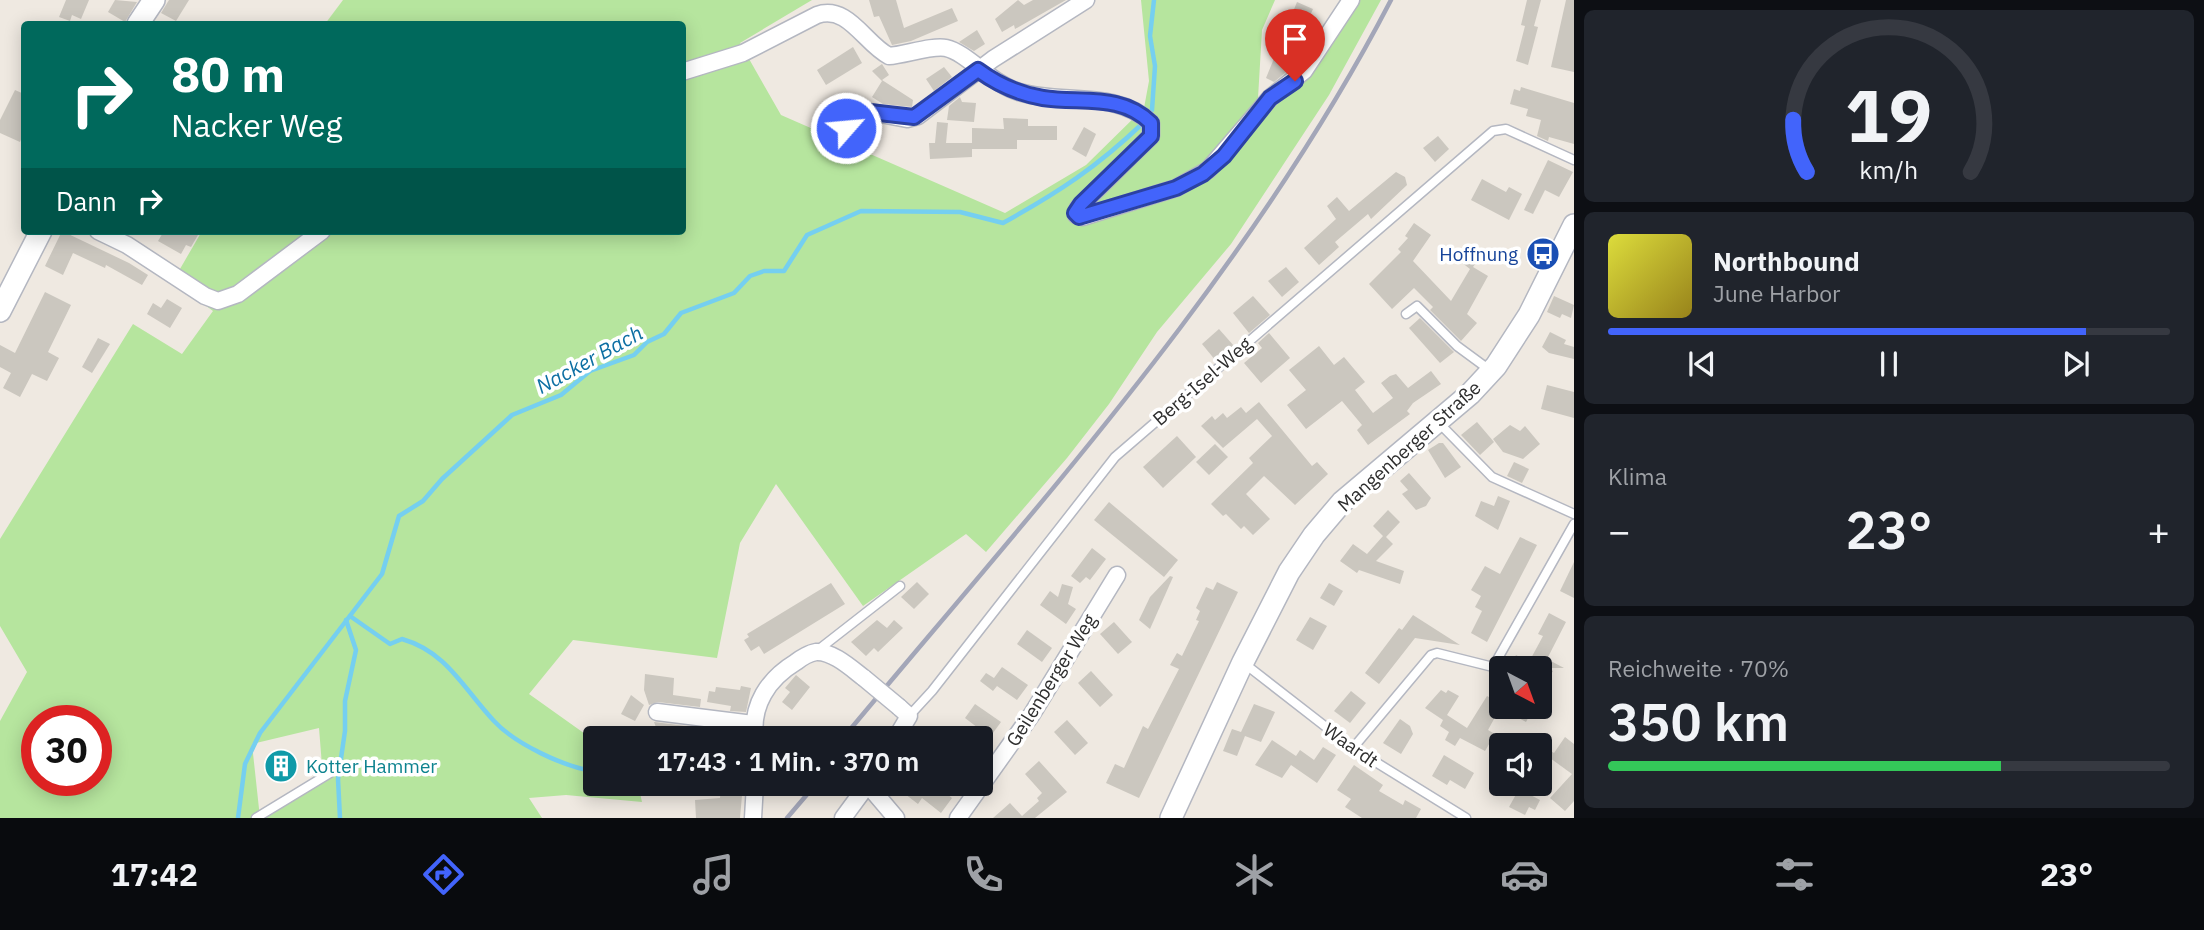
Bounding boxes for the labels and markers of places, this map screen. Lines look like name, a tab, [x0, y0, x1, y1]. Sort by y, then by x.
pin	[1265, 9, 1325, 81]
bus stop icon: Hoffnung	[1524, 235, 1562, 273]
place label: Hoffnung	[1439, 242, 1518, 266]
building icon: Kotter Hammer	[262, 747, 300, 785]
place label: Kotter Hammer	[306, 754, 437, 778]

